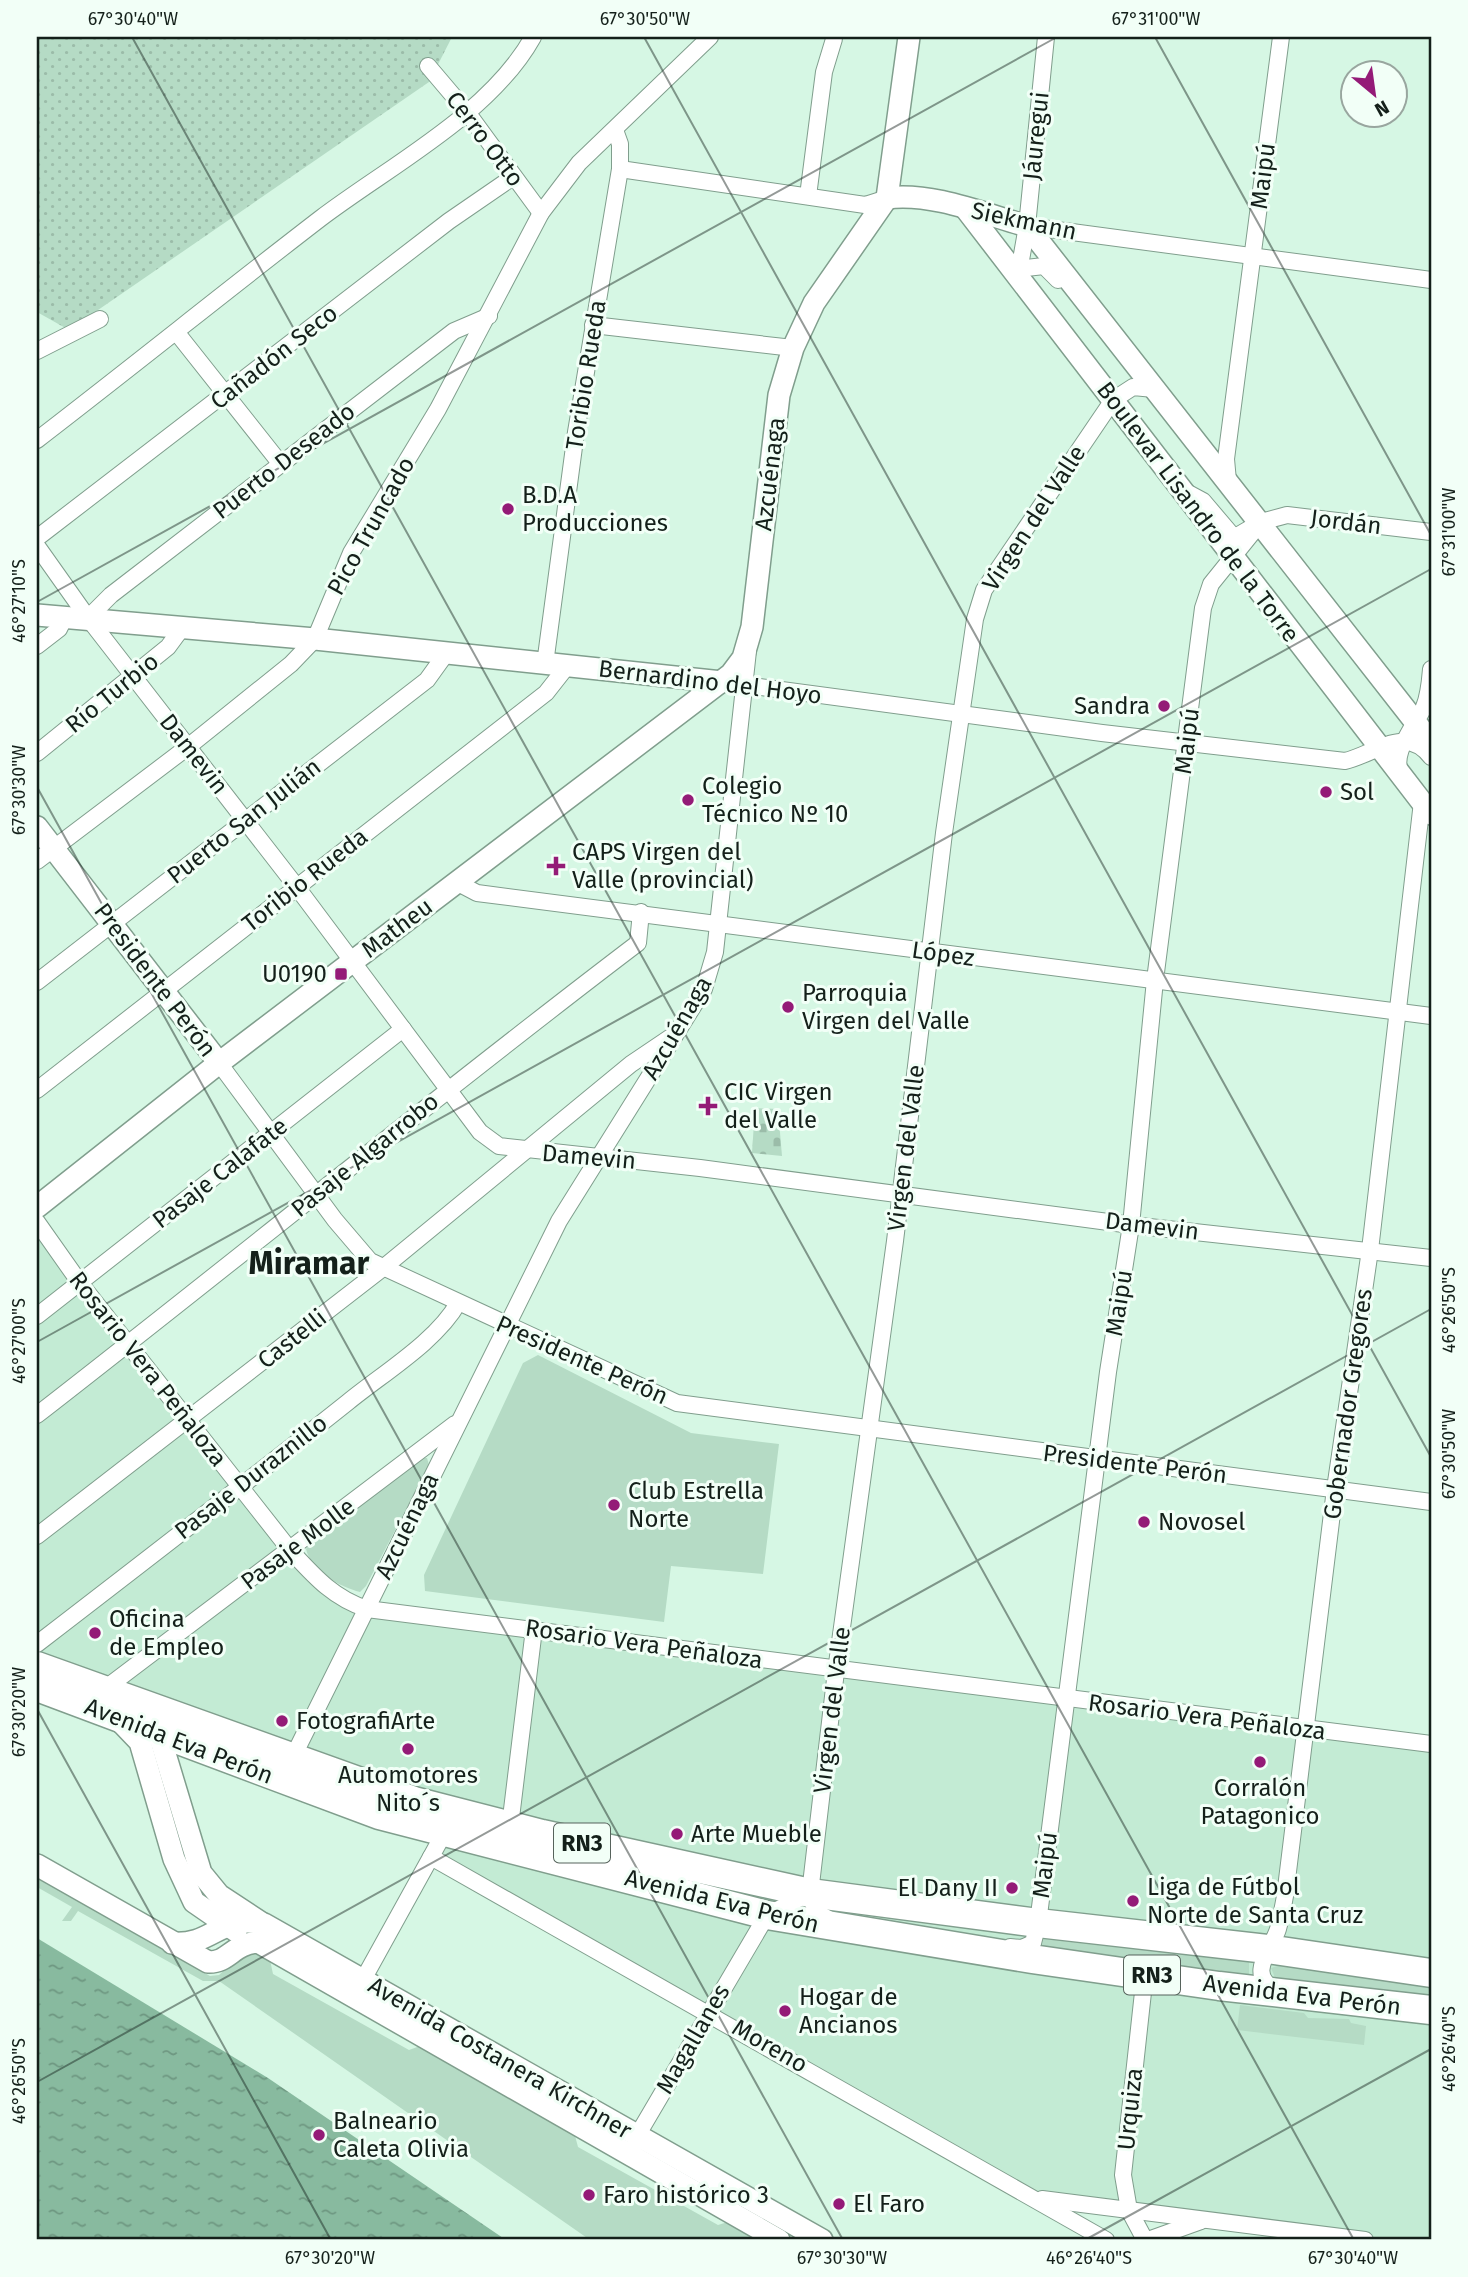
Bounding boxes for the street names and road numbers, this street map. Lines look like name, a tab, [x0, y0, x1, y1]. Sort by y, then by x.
street label: Cerro Otto	[440, 86, 530, 192]
street label: Jáuregui	[1017, 90, 1055, 182]
street label: Maipú	[1245, 141, 1281, 211]
street label: Siekmann	[969, 196, 1079, 246]
street label: Toribio Rueda	[560, 298, 612, 452]
street label: Cañadón Seco	[205, 299, 343, 415]
street label: Boulevar Lisandro de la Torre	[1091, 376, 1305, 648]
street label: Puerto Deseado	[207, 397, 361, 525]
street label: Azcuénaga	[749, 416, 791, 532]
street label: Virgen del Valle	[977, 440, 1091, 596]
street label: Pico Truncado	[321, 452, 421, 600]
street label: Jordán	[1309, 504, 1383, 540]
street label: Río Turbio	[60, 647, 164, 739]
street label: Bernardino del Hoyo	[597, 654, 823, 710]
street label: Maipú	[1169, 706, 1205, 776]
street label: Damevin	[154, 708, 234, 800]
street label: Puerto San Julián	[162, 752, 326, 890]
street label: Toribio Rueda	[237, 822, 373, 938]
street label: Matheu	[356, 892, 438, 964]
street label: Presidente Perón	[88, 898, 222, 1062]
street label: López	[910, 936, 976, 972]
street label: Azcuénaga	[636, 972, 718, 1084]
street label: Virgen del Valle	[882, 1063, 930, 1233]
street label: Pasaje Algarrobo	[286, 1087, 444, 1223]
street label: Pasaje Calafate	[147, 1112, 293, 1234]
street label: Damevin	[541, 1139, 637, 1175]
street label: Damevin	[1103, 1206, 1201, 1246]
street label: Rosario Vera Peñaloza	[63, 1266, 233, 1472]
street label: Maipú	[1100, 1268, 1138, 1338]
street label: Gobernador Gregores	[1318, 1287, 1378, 1521]
street label: Castelli	[252, 1304, 332, 1374]
street label: Presidente Perón	[492, 1310, 672, 1410]
street label: Pasaje Duraznillo	[169, 1409, 333, 1545]
street label: Presidente Perón	[1041, 1439, 1229, 1489]
street label: Azcuénaga	[369, 1468, 445, 1584]
street label: Pasaje Molle	[236, 1492, 360, 1596]
street label: Rosario Vera Peñaloza	[524, 1613, 764, 1675]
street label: Virgen del Valle	[808, 1625, 856, 1795]
street label: Rosario Vera Peñaloza	[1086, 1689, 1328, 1745]
street label: Avenida Eva Perón	[81, 1692, 277, 1790]
road number: RN3	[554, 1824, 610, 1862]
street label: Maipú	[1027, 1830, 1063, 1900]
street label: Avenida Eva Perón	[622, 1863, 822, 1939]
road number: RN3	[1124, 1956, 1180, 1994]
street label: Avenida Eva Perón	[1201, 1969, 1403, 2021]
street label: Avenida Costanera Kirchner	[363, 1971, 637, 2145]
street label: Magallanes	[650, 1979, 736, 2099]
street label: Moreno	[727, 2013, 813, 2079]
street label: Urquiza	[1112, 2066, 1148, 2152]

